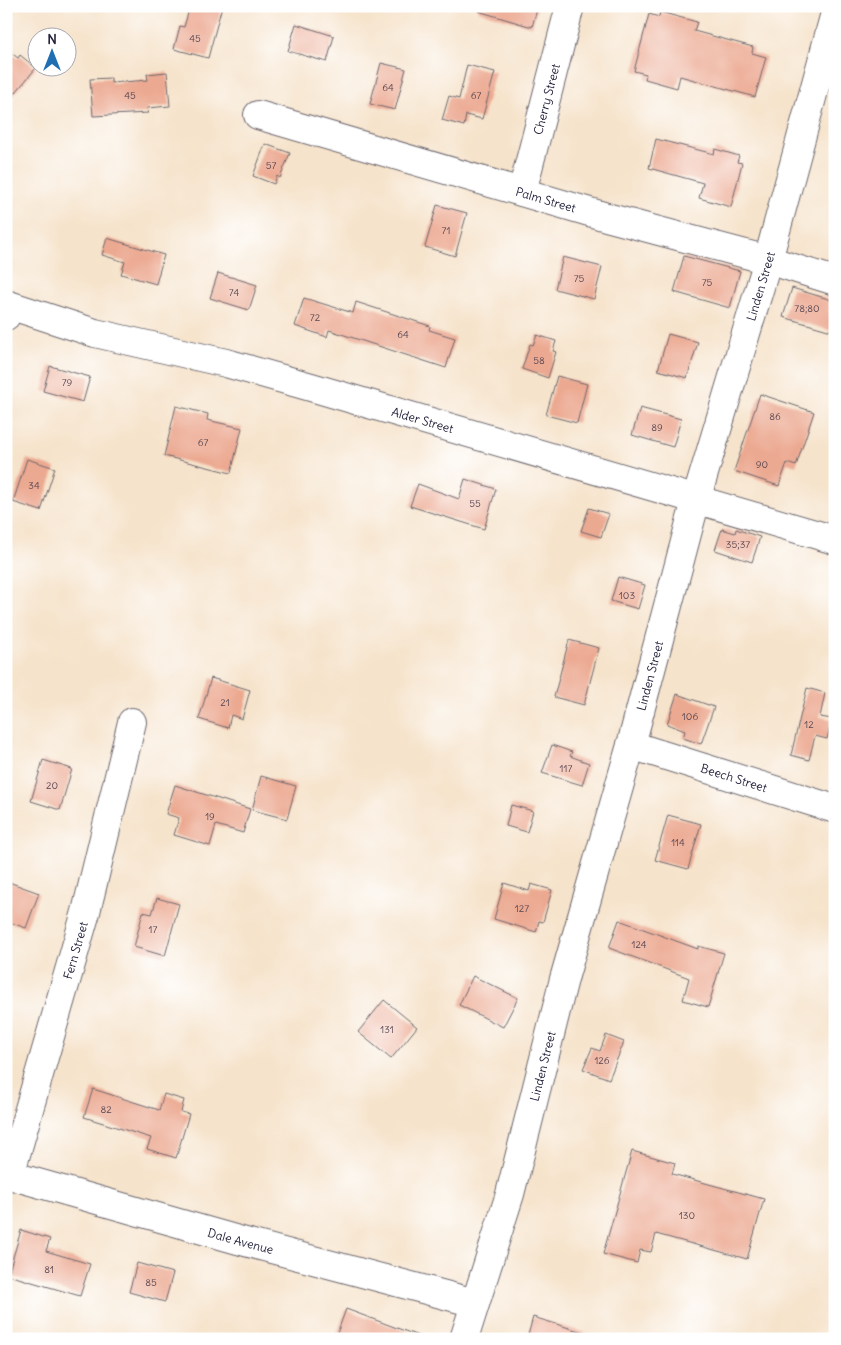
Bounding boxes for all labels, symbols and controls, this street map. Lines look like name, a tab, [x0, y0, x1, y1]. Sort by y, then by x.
north arrow	[28, 28, 78, 78]
text: N	[47, 30, 57, 48]
house number: 45	[189, 32, 201, 45]
street label: Cherry Street	[530, 62, 562, 136]
house number: 64	[382, 81, 394, 94]
house number: 45	[124, 89, 136, 102]
house number: 67	[471, 89, 481, 102]
house number: 57	[266, 159, 276, 172]
street label: Palm Street	[514, 183, 578, 215]
house number: 71	[442, 224, 450, 237]
street label: Linden Street	[743, 250, 777, 323]
house number: 75	[574, 272, 585, 285]
house number: 75	[702, 276, 713, 289]
house number: 74	[229, 286, 239, 299]
house number: 78;80	[794, 302, 820, 315]
house number: 72	[310, 311, 321, 324]
house number: 64	[397, 328, 409, 341]
house number: 58	[533, 354, 545, 367]
house number: 79	[62, 376, 73, 389]
street label: Alder Street	[390, 404, 455, 436]
house number: 86	[769, 410, 781, 423]
house number: 89	[651, 421, 663, 434]
house number: 67	[198, 436, 208, 449]
house number: 90	[756, 458, 768, 471]
house number: 34	[28, 479, 40, 492]
house number: 55	[469, 497, 481, 510]
house number: 35;37	[726, 538, 750, 551]
house number: 103	[619, 589, 635, 602]
street label: Linden Street	[633, 639, 666, 712]
house number: 21	[220, 696, 230, 709]
house number: 106	[682, 710, 698, 723]
house number: 12	[804, 718, 814, 731]
street label: Beech Street	[699, 760, 769, 795]
house number: 117	[560, 762, 573, 775]
house number: 20	[46, 779, 58, 792]
house number: 19	[205, 810, 215, 823]
house number: 114	[671, 836, 685, 849]
house number: 127	[515, 902, 529, 915]
street label: Fern Street	[60, 920, 90, 981]
house number: 17	[149, 923, 158, 936]
house number: 124	[631, 938, 647, 951]
house number: 131	[380, 1023, 394, 1036]
street label: Linden Street	[526, 1030, 558, 1103]
house number: 126	[594, 1054, 610, 1067]
house number: 82	[100, 1103, 112, 1116]
house number: 130	[679, 1209, 695, 1222]
street label: Dale Avenue	[206, 1224, 275, 1257]
house number: 81	[44, 1263, 54, 1276]
house number: 85	[145, 1276, 157, 1289]

